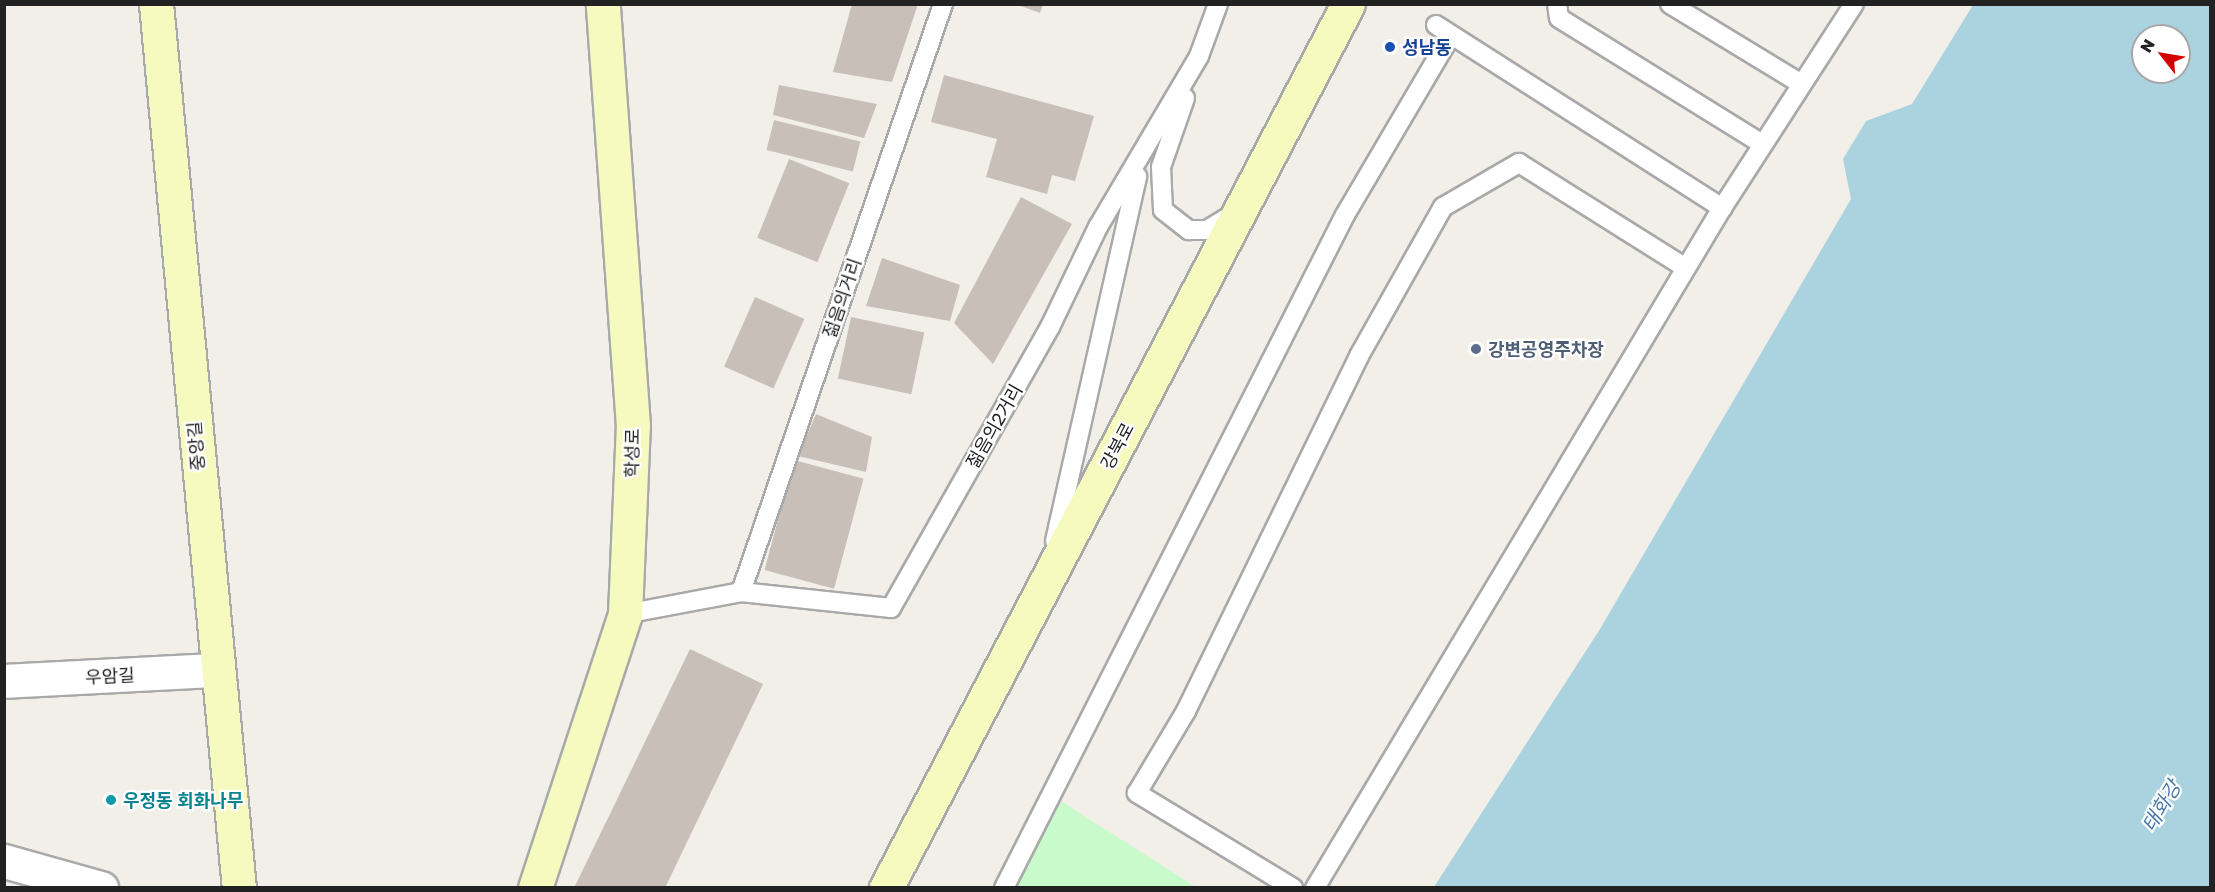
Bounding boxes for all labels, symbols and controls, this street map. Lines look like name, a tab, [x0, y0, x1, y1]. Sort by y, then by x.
north arrow	[2131, 24, 2191, 84]
text: N	[2136, 35, 2159, 56]
place label: 성남동	[1402, 36, 1452, 58]
marker: 성남동	[1383, 40, 1397, 54]
street label: 젊음의거리	[818, 255, 866, 341]
place label: 강변공영주차장	[1488, 338, 1604, 360]
marker: 강변공영주차장	[1469, 342, 1483, 356]
street label: 젊음의2거리	[961, 380, 1027, 472]
street label: 강북로	[1096, 419, 1138, 473]
street label: 중앙길	[183, 420, 209, 472]
street label: 학성로	[621, 428, 643, 478]
street label: 우암길	[85, 664, 135, 688]
water label: 태화강	[2136, 776, 2186, 836]
place label: 우정동 회화나무	[123, 789, 243, 811]
marker: 우정동 회화나무	[104, 793, 118, 807]

